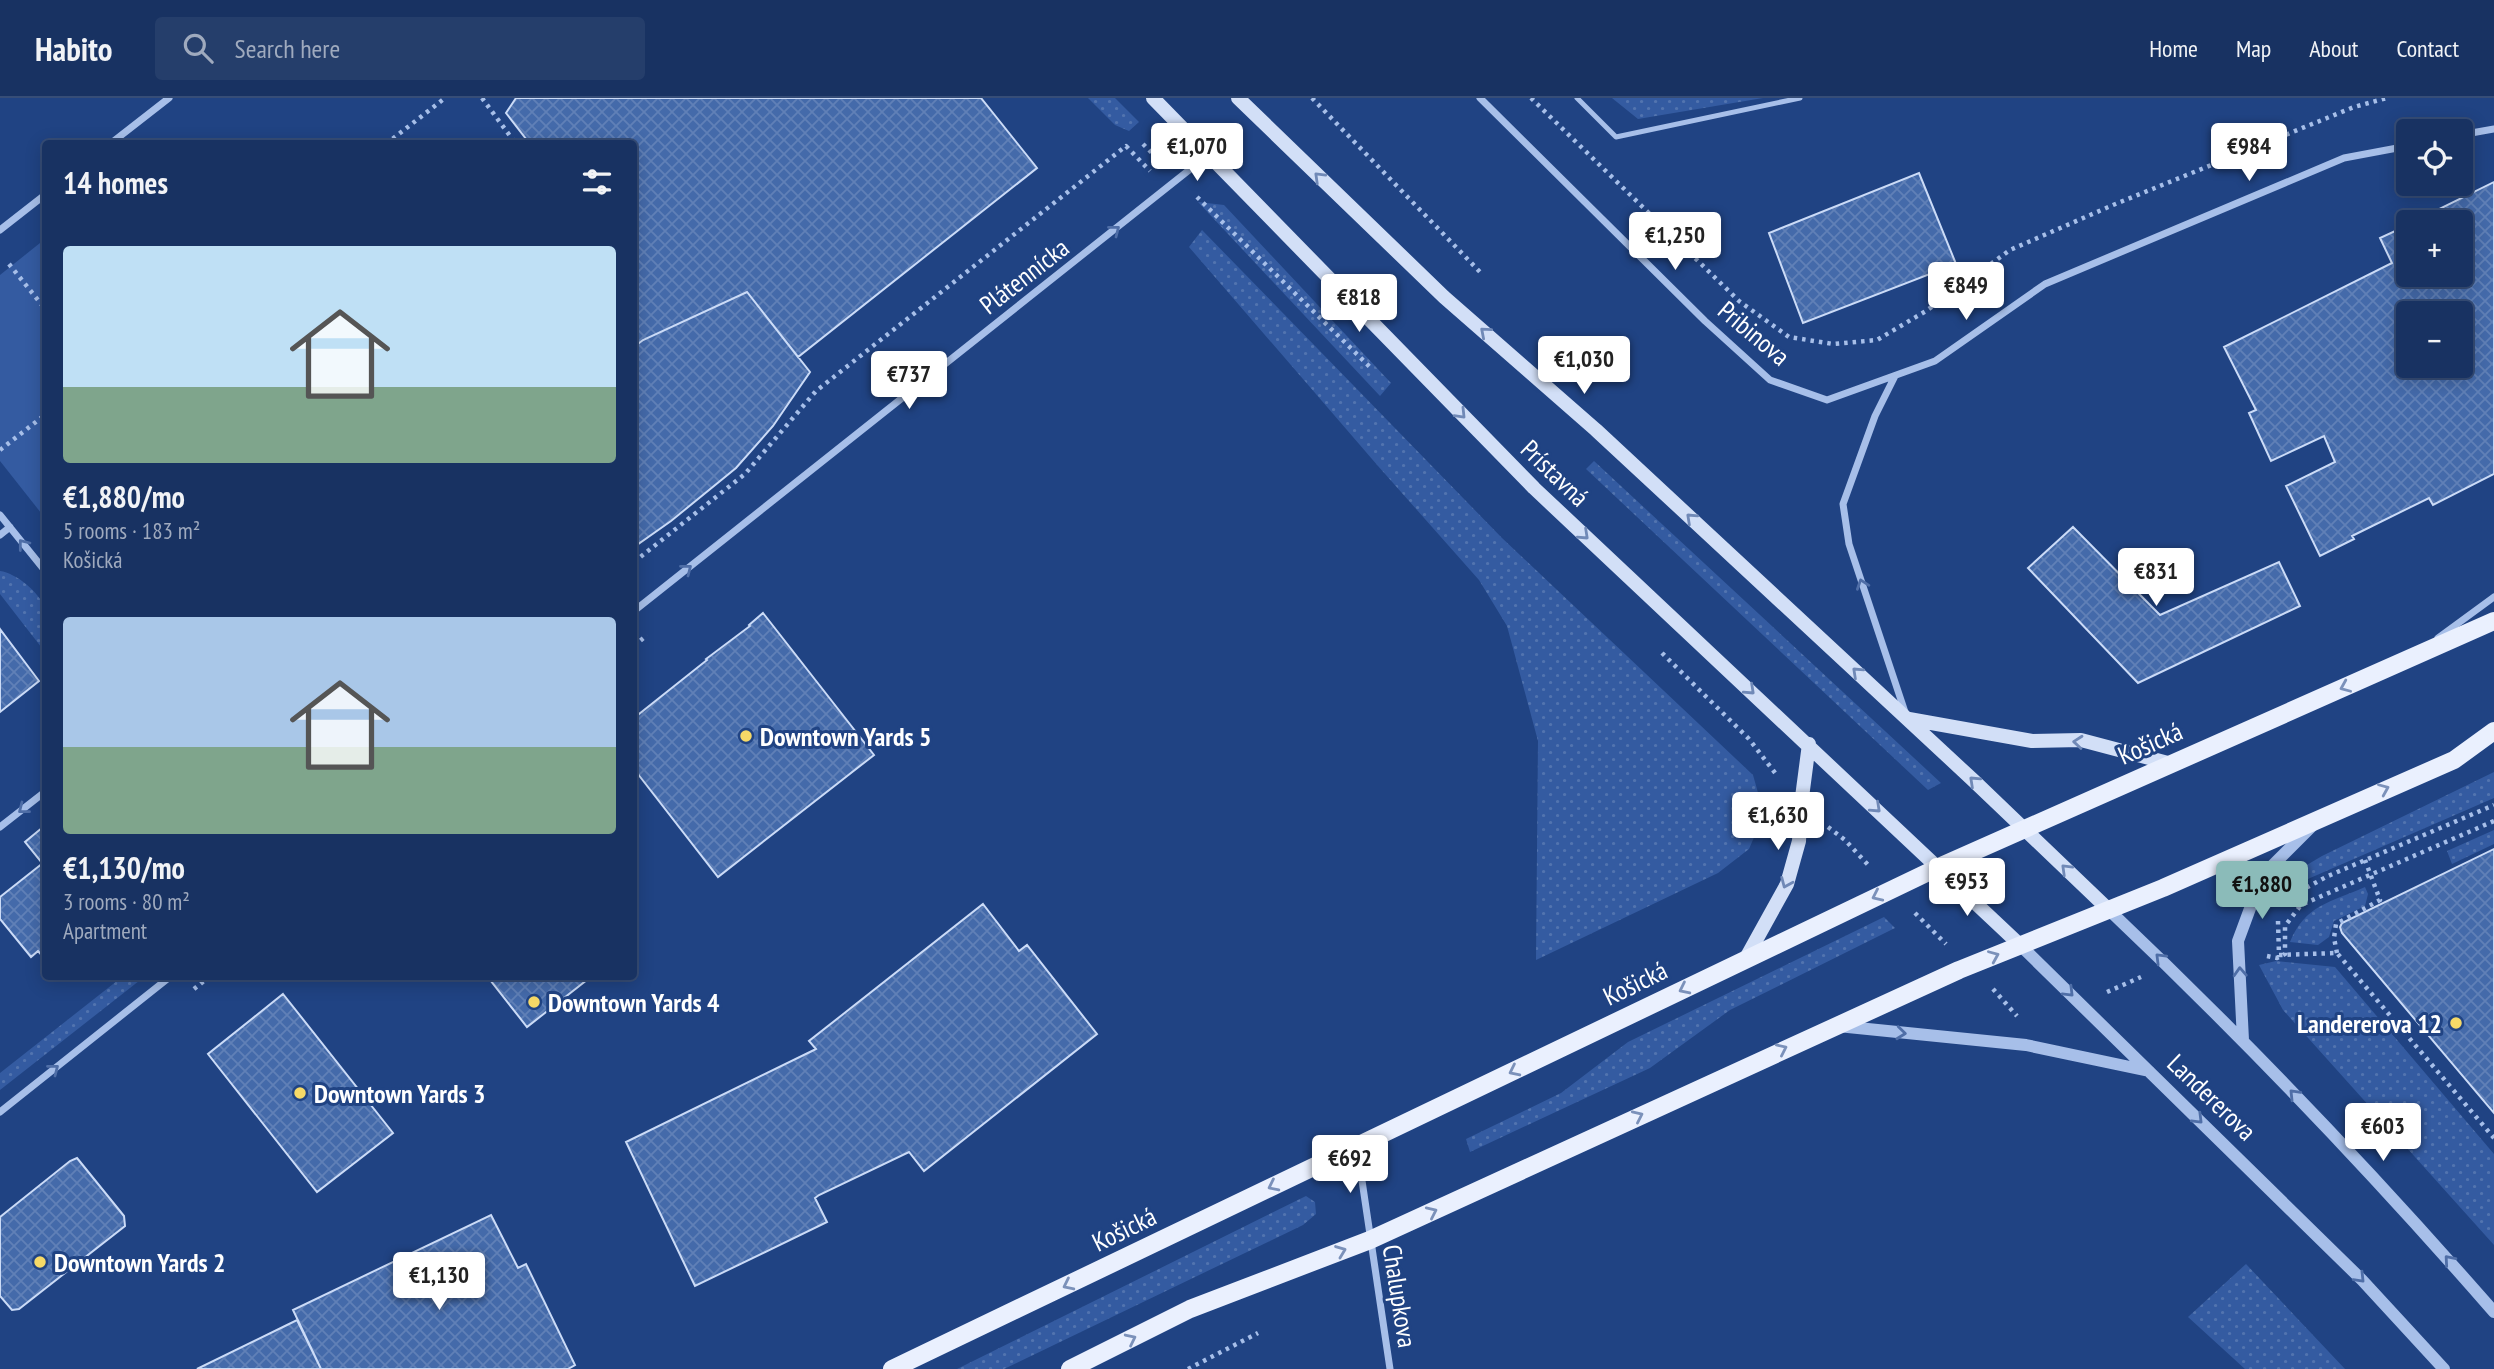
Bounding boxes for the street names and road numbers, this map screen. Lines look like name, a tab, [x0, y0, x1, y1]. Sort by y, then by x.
street label: Plátennícka	[973, 231, 1075, 321]
street label: Pribinova	[1711, 293, 1797, 373]
street label: Prístavná	[1514, 433, 1596, 513]
street label: Košická	[2113, 714, 2187, 772]
street label: Košická	[1598, 953, 1672, 1013]
street label: Landererova	[2161, 1047, 2263, 1147]
street label: Košická	[1087, 1199, 1161, 1259]
street label: Chalupkova	[1376, 1242, 1424, 1350]

